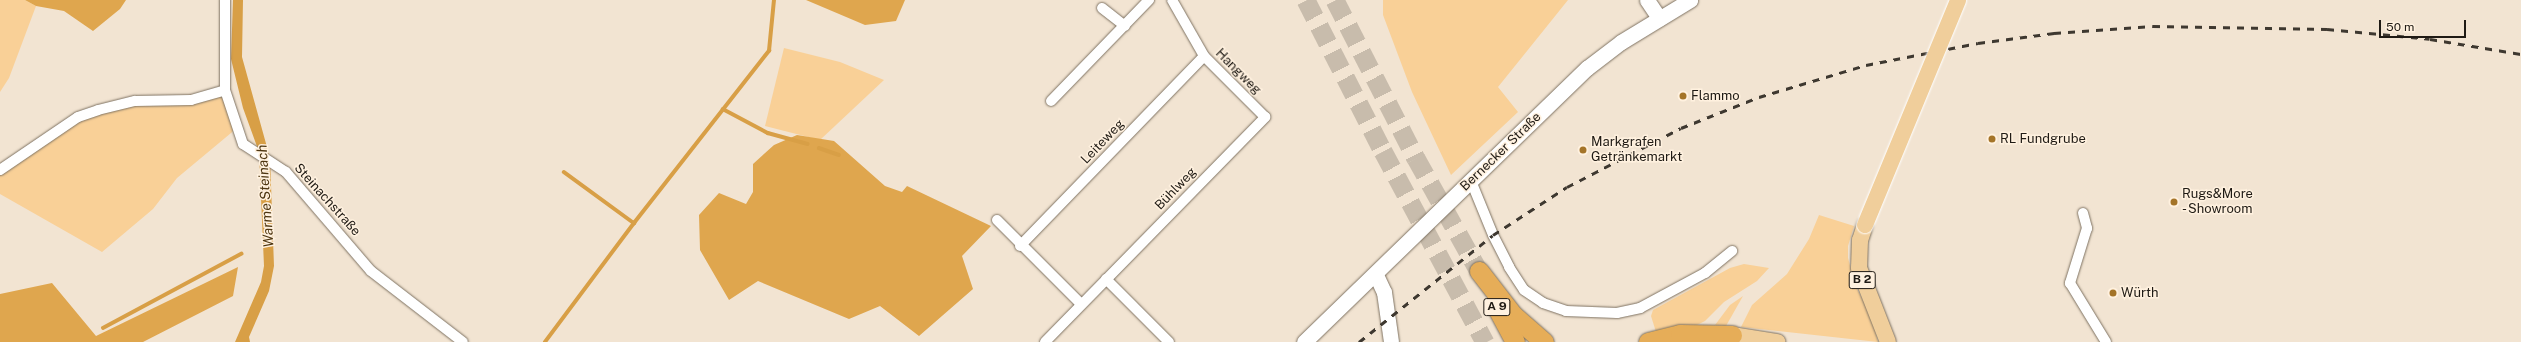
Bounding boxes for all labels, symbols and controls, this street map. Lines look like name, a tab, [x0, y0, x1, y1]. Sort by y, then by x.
scale bar	[2381, 12, 2468, 38]
text: 50 m	[2386, 20, 2414, 34]
street label: Hangweg	[1212, 46, 1264, 98]
place label: Flammo	[1691, 88, 1740, 104]
marker: Flammo	[1678, 91, 1688, 101]
street label: Bernecker Straße	[1457, 109, 1545, 195]
street label: Leiteweg	[1078, 117, 1128, 167]
place label: RL Fundgrube	[2000, 131, 2086, 147]
marker: RL Fundgrube	[1987, 134, 1997, 144]
place label: Markgrafen Getränkemarkt	[1591, 135, 1682, 166]
water label: Warme Steinach	[253, 144, 277, 248]
marker: Markgrafen Getränkemarkt	[1578, 145, 1588, 155]
street label: Steinachstraße	[291, 161, 363, 239]
street label: Bühlweg	[1152, 165, 1200, 213]
place label: Rugs&More - Showroom	[2182, 187, 2255, 218]
marker: Rugs&More - Showroom	[2169, 197, 2179, 207]
road number: B 2	[1848, 270, 1876, 290]
place label: Würth	[2121, 285, 2158, 301]
marker: Würth	[2108, 288, 2118, 298]
road number: A 9	[1483, 297, 1511, 317]

